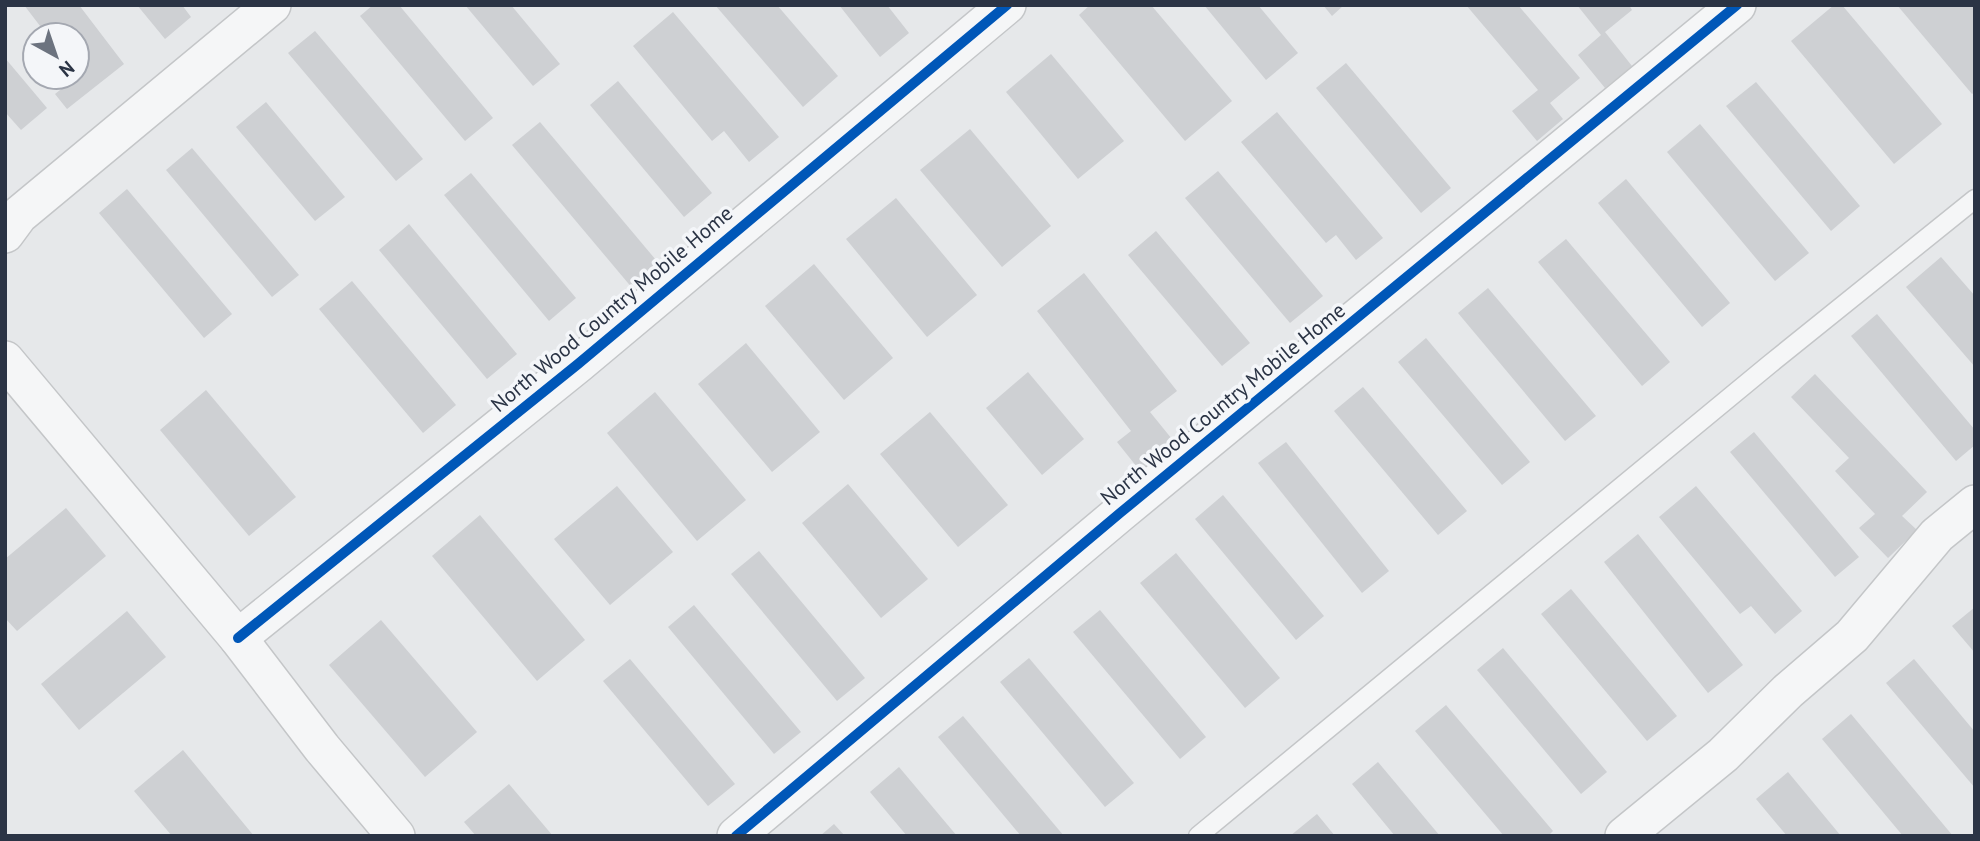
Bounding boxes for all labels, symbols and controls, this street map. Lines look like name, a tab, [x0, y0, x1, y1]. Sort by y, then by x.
north arrow	[21, 21, 91, 91]
text: N	[54, 56, 79, 82]
street label: North Wood Country Mobile Home	[485, 199, 738, 418]
street label: North Wood Country Mobile Home	[1095, 296, 1351, 511]

